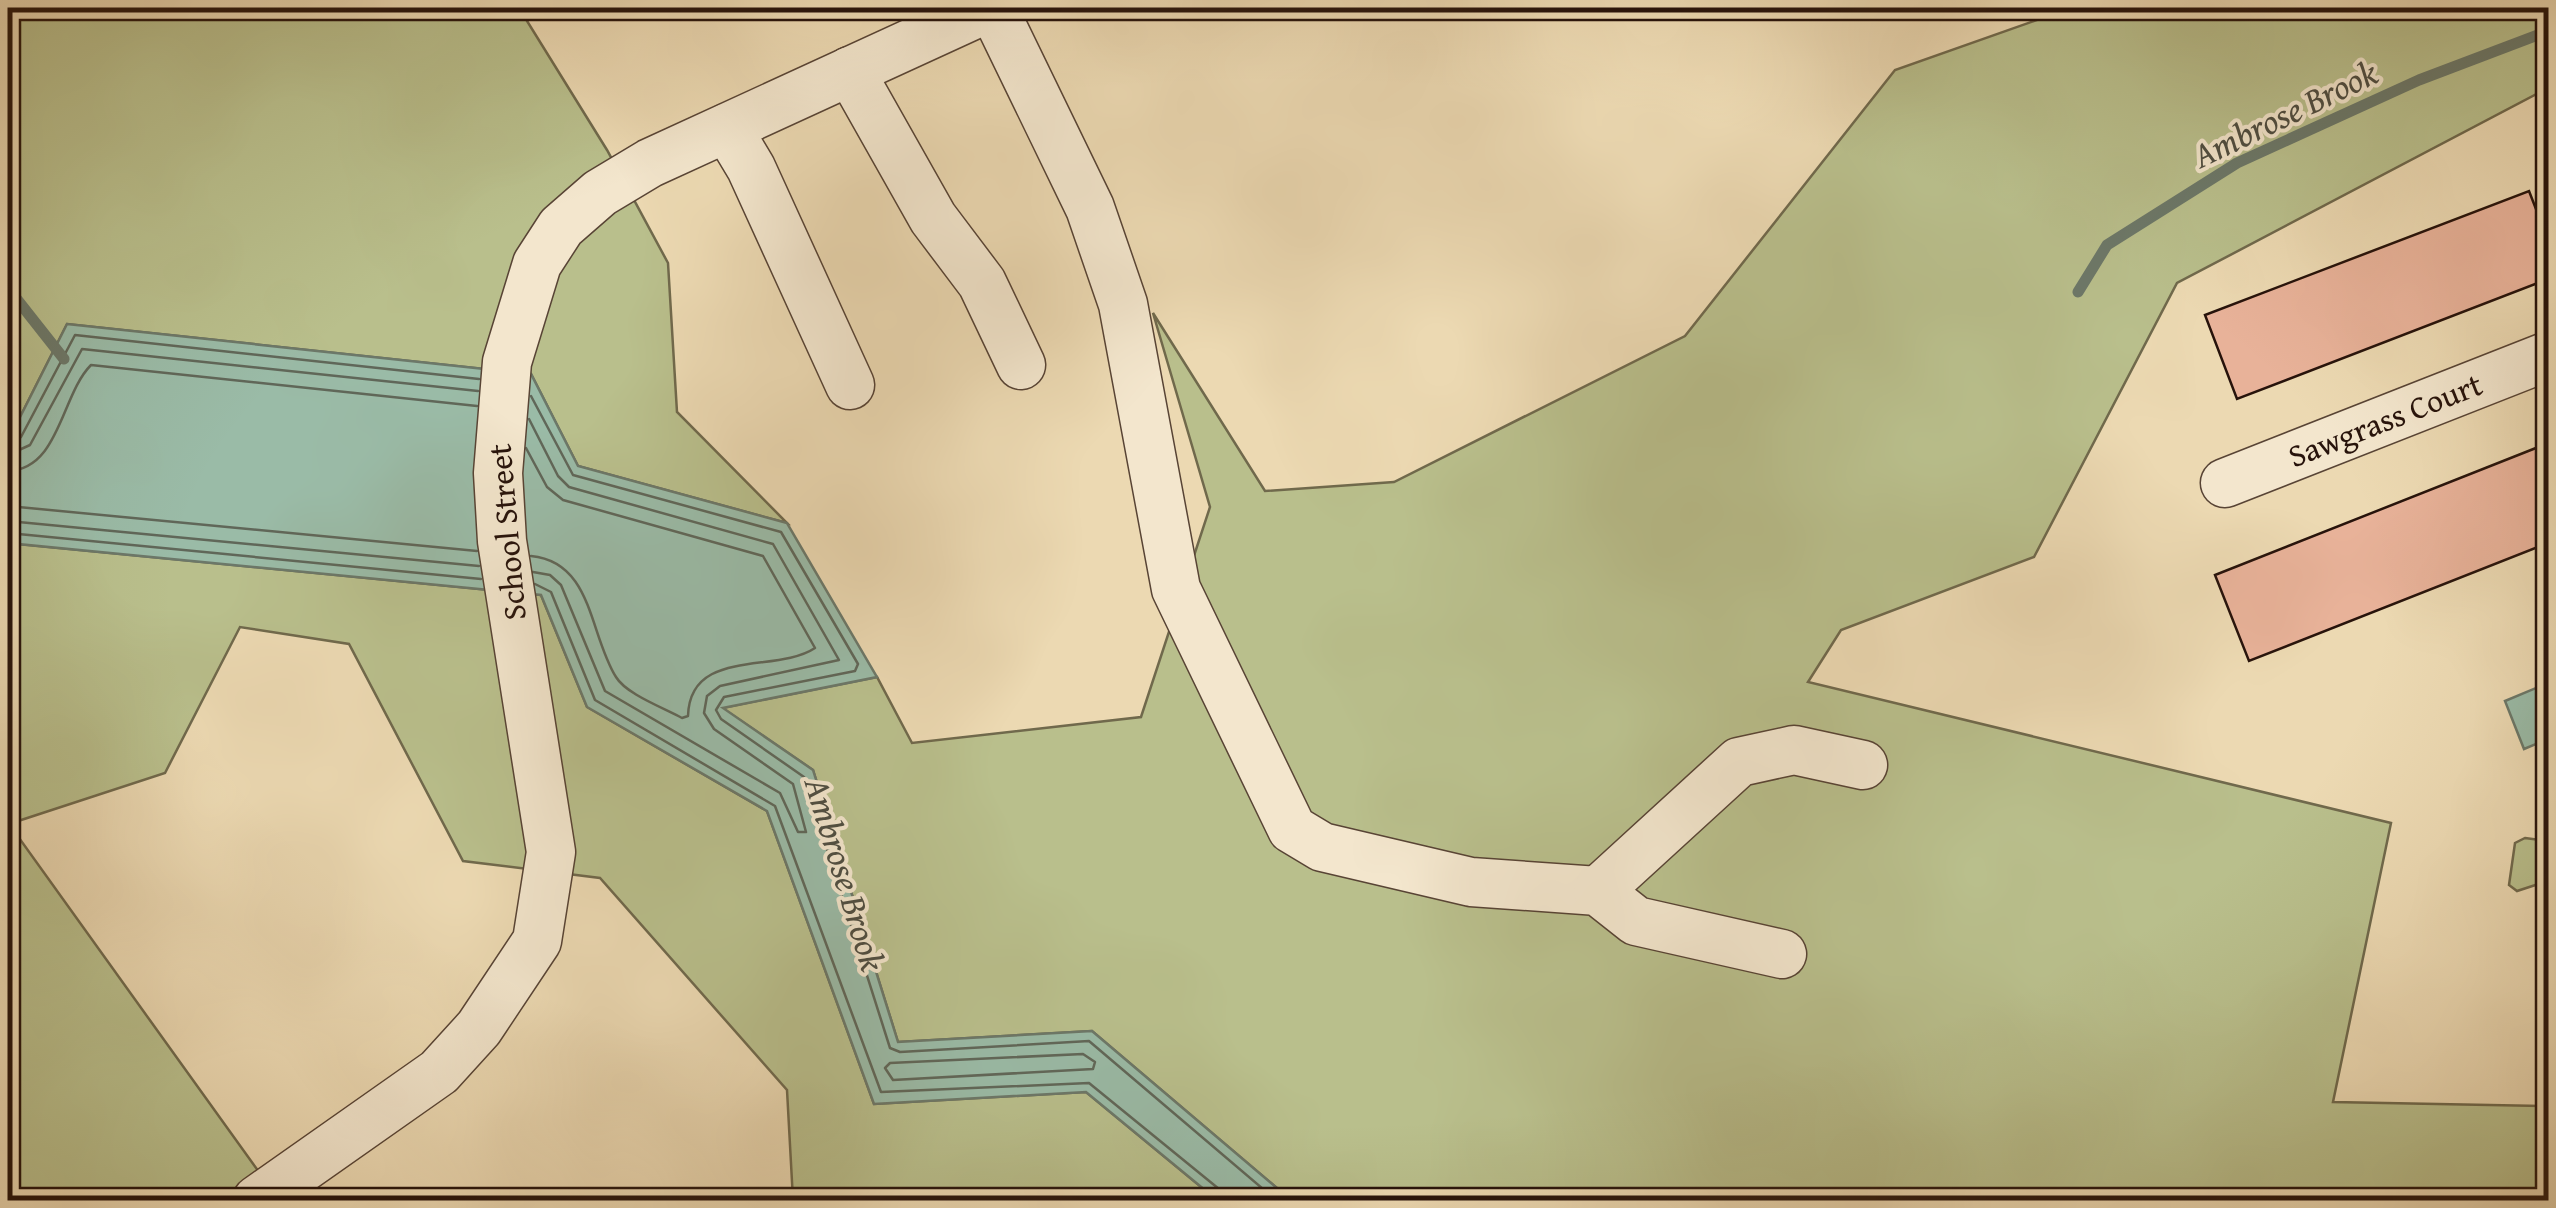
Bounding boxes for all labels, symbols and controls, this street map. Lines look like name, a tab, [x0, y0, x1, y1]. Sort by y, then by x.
water label: Ambrose Brook	[2183, 46, 2387, 181]
street label: Sawgrass Court	[2281, 360, 2489, 479]
street label: School Street	[475, 442, 538, 622]
water label: Ambrose Brook	[792, 770, 899, 978]

